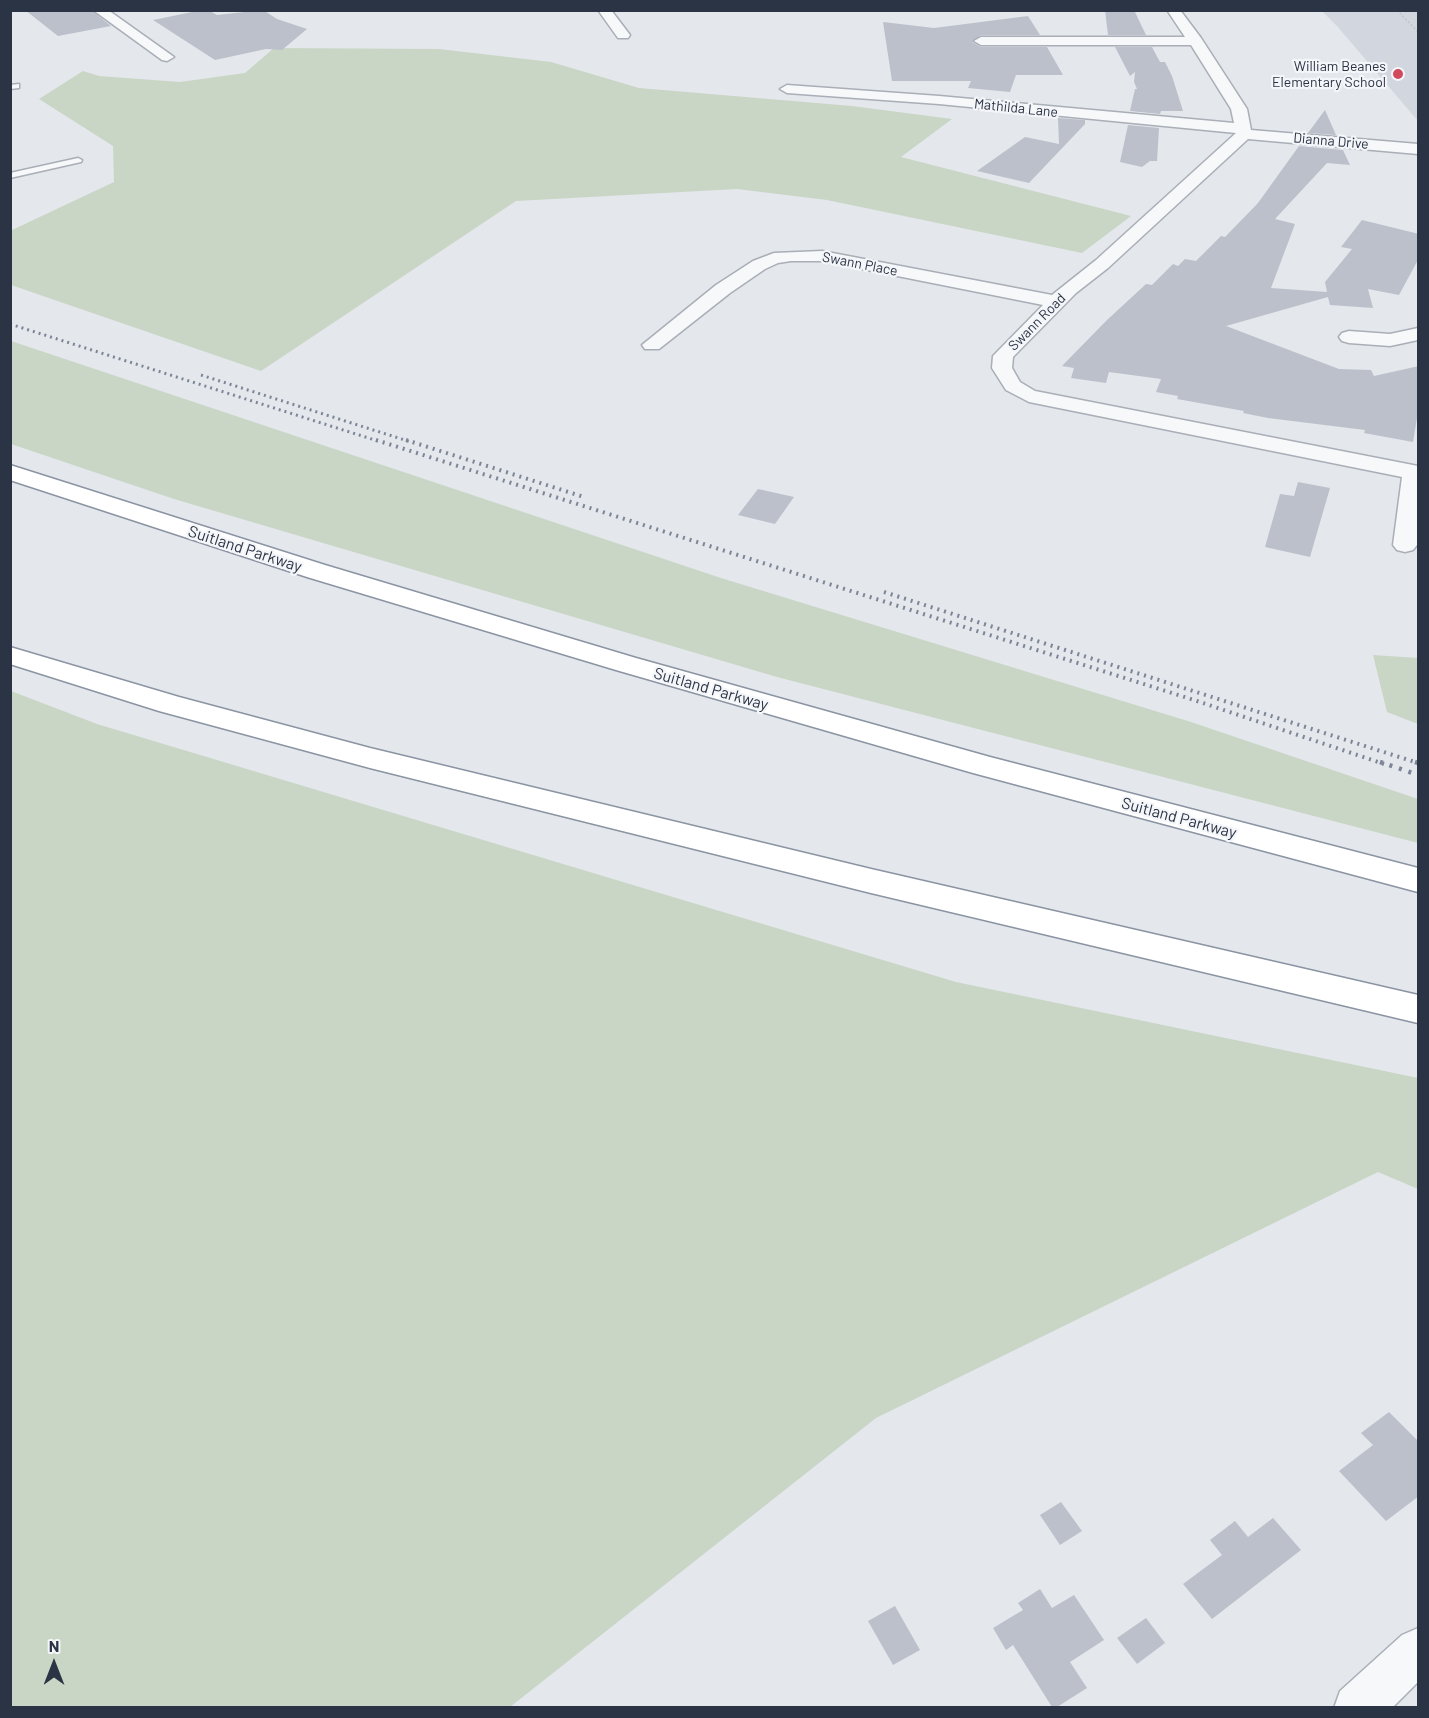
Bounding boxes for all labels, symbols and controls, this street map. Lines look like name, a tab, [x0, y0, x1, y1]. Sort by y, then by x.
place label: William Beanes Elementary School	[1272, 58, 1386, 90]
marker: William Beanes Elementary School	[1391, 67, 1405, 81]
street label: Mathilda Lane	[973, 95, 1059, 121]
street label: Dianna Drive	[1293, 129, 1369, 153]
street label: Swann Place	[821, 248, 899, 280]
street label: Swann Road	[1005, 290, 1069, 354]
street label: Suitland Parkway	[186, 522, 304, 576]
street label: Suitland Parkway	[651, 663, 771, 715]
street label: Suitland Parkway	[1119, 793, 1239, 843]
north arrow	[24, 1634, 84, 1694]
text: N	[49, 1636, 59, 1655]

